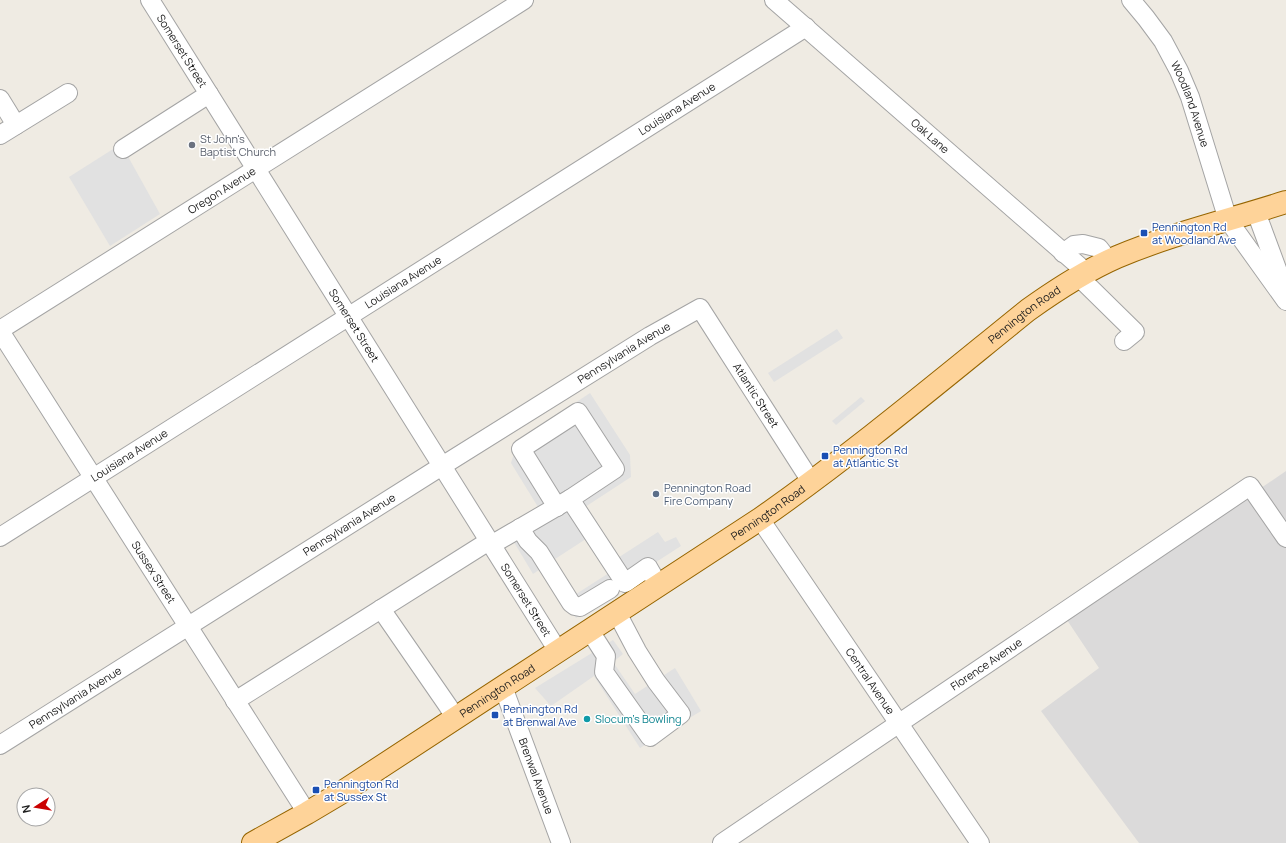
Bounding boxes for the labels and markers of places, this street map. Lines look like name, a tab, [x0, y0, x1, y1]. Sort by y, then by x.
place label: St John's Baptist Church	[200, 131, 276, 159]
marker: St John's Baptist Church	[187, 140, 197, 150]
place label: Pennington Rd at Woodland Ave	[1152, 219, 1237, 247]
marker: Pennington Rd at Woodland Ave	[1139, 228, 1149, 238]
place label: Pennington Rd at Atlantic St	[833, 442, 907, 470]
marker: Pennington Rd at Atlantic St	[820, 451, 830, 461]
place label: Pennington Road Fire Company	[664, 480, 751, 508]
marker: Pennington Road Fire Company	[651, 489, 661, 499]
place label: Pennington Rd at Brenwal Ave	[503, 701, 577, 729]
marker: Pennington Rd at Brenwal Ave	[490, 710, 500, 720]
place label: Slocum's Bowling	[595, 711, 682, 726]
marker: Slocum's Bowling	[582, 714, 592, 724]
place label: Pennington Rd at Sussex St	[324, 776, 398, 804]
marker: Pennington Rd at Sussex St	[311, 785, 321, 795]

